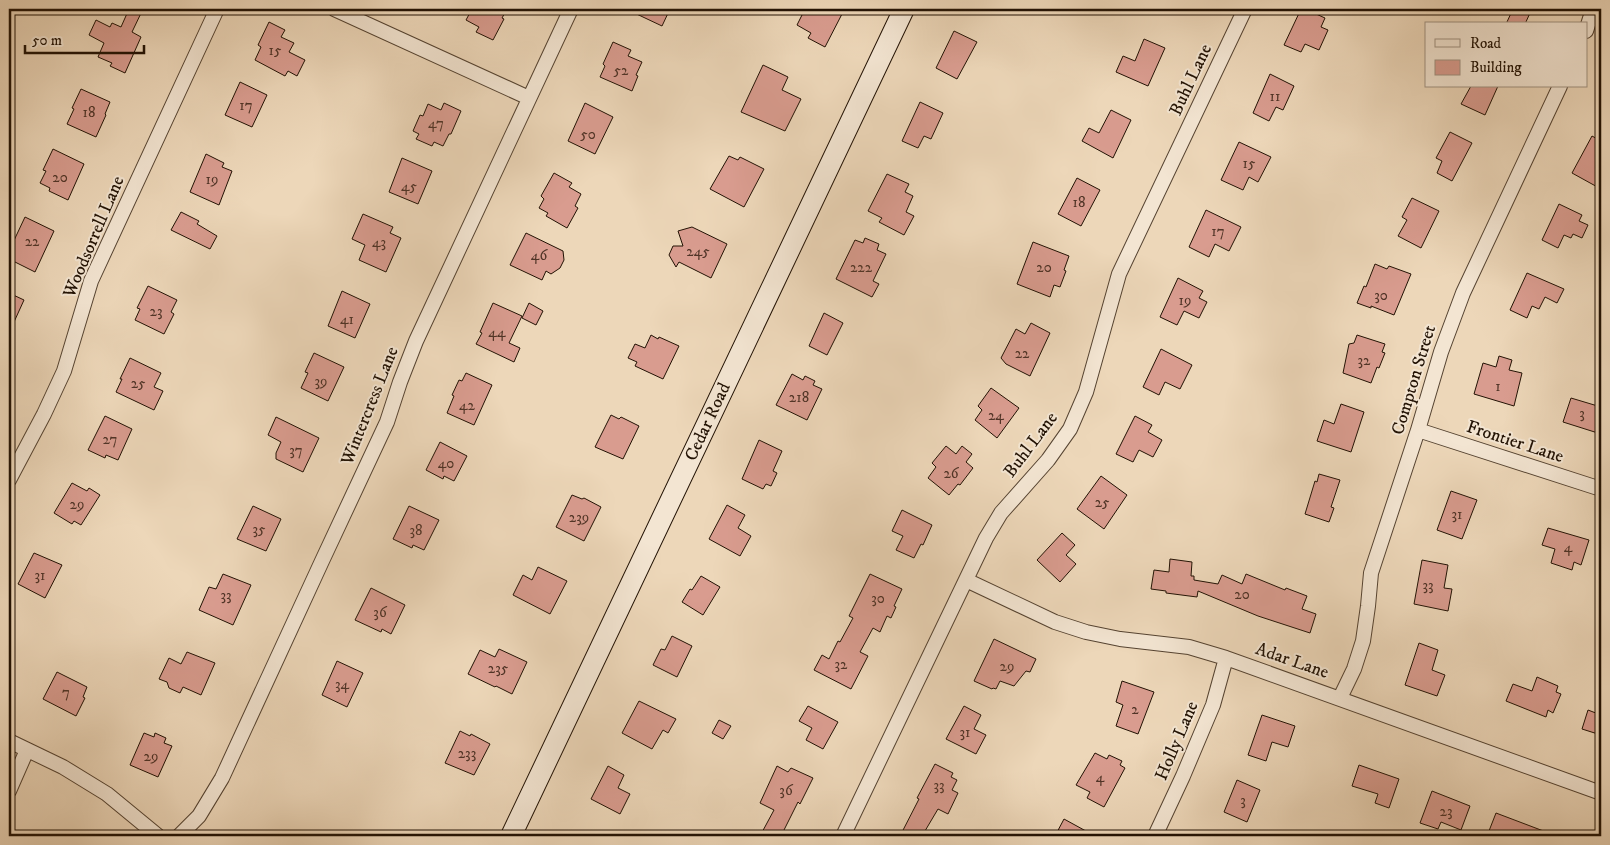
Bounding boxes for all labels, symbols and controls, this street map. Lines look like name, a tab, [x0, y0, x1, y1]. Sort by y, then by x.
scale bar	[25, 22, 144, 54]
legend	[1425, 22, 1588, 88]
text: 50 m	[32, 31, 62, 50]
text: Road	[1470, 34, 1502, 53]
house number: 15	[269, 41, 282, 60]
street label: Buhl Lane	[1165, 41, 1217, 119]
text: Building	[1470, 58, 1522, 77]
house number: 52	[614, 61, 629, 80]
house number: 11	[1269, 87, 1281, 106]
house number: 17	[239, 96, 253, 115]
house number: 18	[82, 103, 96, 122]
house number: 47	[428, 114, 444, 133]
house number: 50	[580, 125, 596, 144]
house number: 15	[1243, 154, 1256, 173]
house number: 20	[52, 168, 68, 187]
house number: 19	[206, 170, 218, 189]
street label: Woodsorrell Lane	[58, 173, 129, 302]
house number: 45	[401, 177, 418, 196]
house number: 18	[1072, 193, 1086, 212]
house number: 17	[1211, 222, 1225, 241]
house number: 22	[25, 232, 40, 251]
house number: 43	[372, 233, 386, 252]
house number: 245	[686, 242, 710, 261]
house number: 46	[531, 246, 548, 265]
house number: 222	[850, 258, 873, 277]
house number: 20	[1036, 258, 1052, 277]
house number: 30	[1374, 286, 1388, 305]
house number: 19	[1179, 291, 1191, 310]
house number: 23	[150, 302, 162, 321]
house number: 41	[340, 310, 354, 329]
street label: Compton Street	[1387, 322, 1441, 438]
house number: 44	[488, 323, 506, 342]
street label: Wintercress Lane	[336, 344, 404, 469]
house number: 22	[1015, 344, 1030, 363]
house number: 32	[1358, 351, 1371, 370]
house number: 39	[314, 372, 328, 391]
house number: 25	[131, 374, 146, 393]
house number: 1	[1495, 377, 1501, 396]
street label: Cedar Road	[680, 379, 736, 465]
house number: 218	[789, 388, 809, 407]
house number: 42	[459, 396, 476, 415]
house number: 3	[1579, 404, 1585, 423]
house number: 24	[988, 406, 1004, 425]
street label: Buhl Lane	[999, 408, 1063, 482]
street label: Frontier Lane	[1464, 416, 1566, 468]
house number: 27	[103, 430, 118, 449]
house number: 37	[289, 441, 303, 460]
house number: 40	[438, 454, 454, 473]
house number: 26	[943, 464, 960, 483]
house number: 25	[1095, 493, 1110, 512]
house number: 29	[70, 495, 84, 514]
house number: 31	[1451, 505, 1463, 524]
house number: 239	[569, 508, 589, 527]
house number: 35	[252, 520, 266, 539]
house number: 38	[409, 521, 423, 540]
house number: 4	[1564, 538, 1573, 557]
house number: 31	[34, 566, 46, 585]
house number: 33	[1422, 576, 1434, 595]
house number: 20	[1234, 585, 1250, 604]
house number: 33	[220, 586, 232, 605]
house number: 30	[871, 589, 885, 608]
house number: 36	[373, 603, 388, 622]
street label: Adar Lane	[1252, 638, 1332, 684]
house number: 32	[835, 655, 848, 674]
house number: 29	[1000, 657, 1014, 676]
house number: 235	[488, 659, 509, 678]
house number: 34	[335, 675, 349, 694]
house number: 7	[62, 683, 70, 702]
street label: Holly Lane	[1150, 698, 1204, 784]
house number: 2	[1131, 700, 1139, 719]
house number: 31	[959, 723, 971, 742]
house number: 233	[458, 744, 476, 763]
house number: 29	[144, 747, 158, 766]
house number: 4	[1096, 768, 1105, 787]
house number: 33	[933, 776, 945, 795]
house number: 36	[779, 781, 794, 800]
house number: 3	[1240, 791, 1246, 810]
house number: 23	[1440, 802, 1452, 821]

